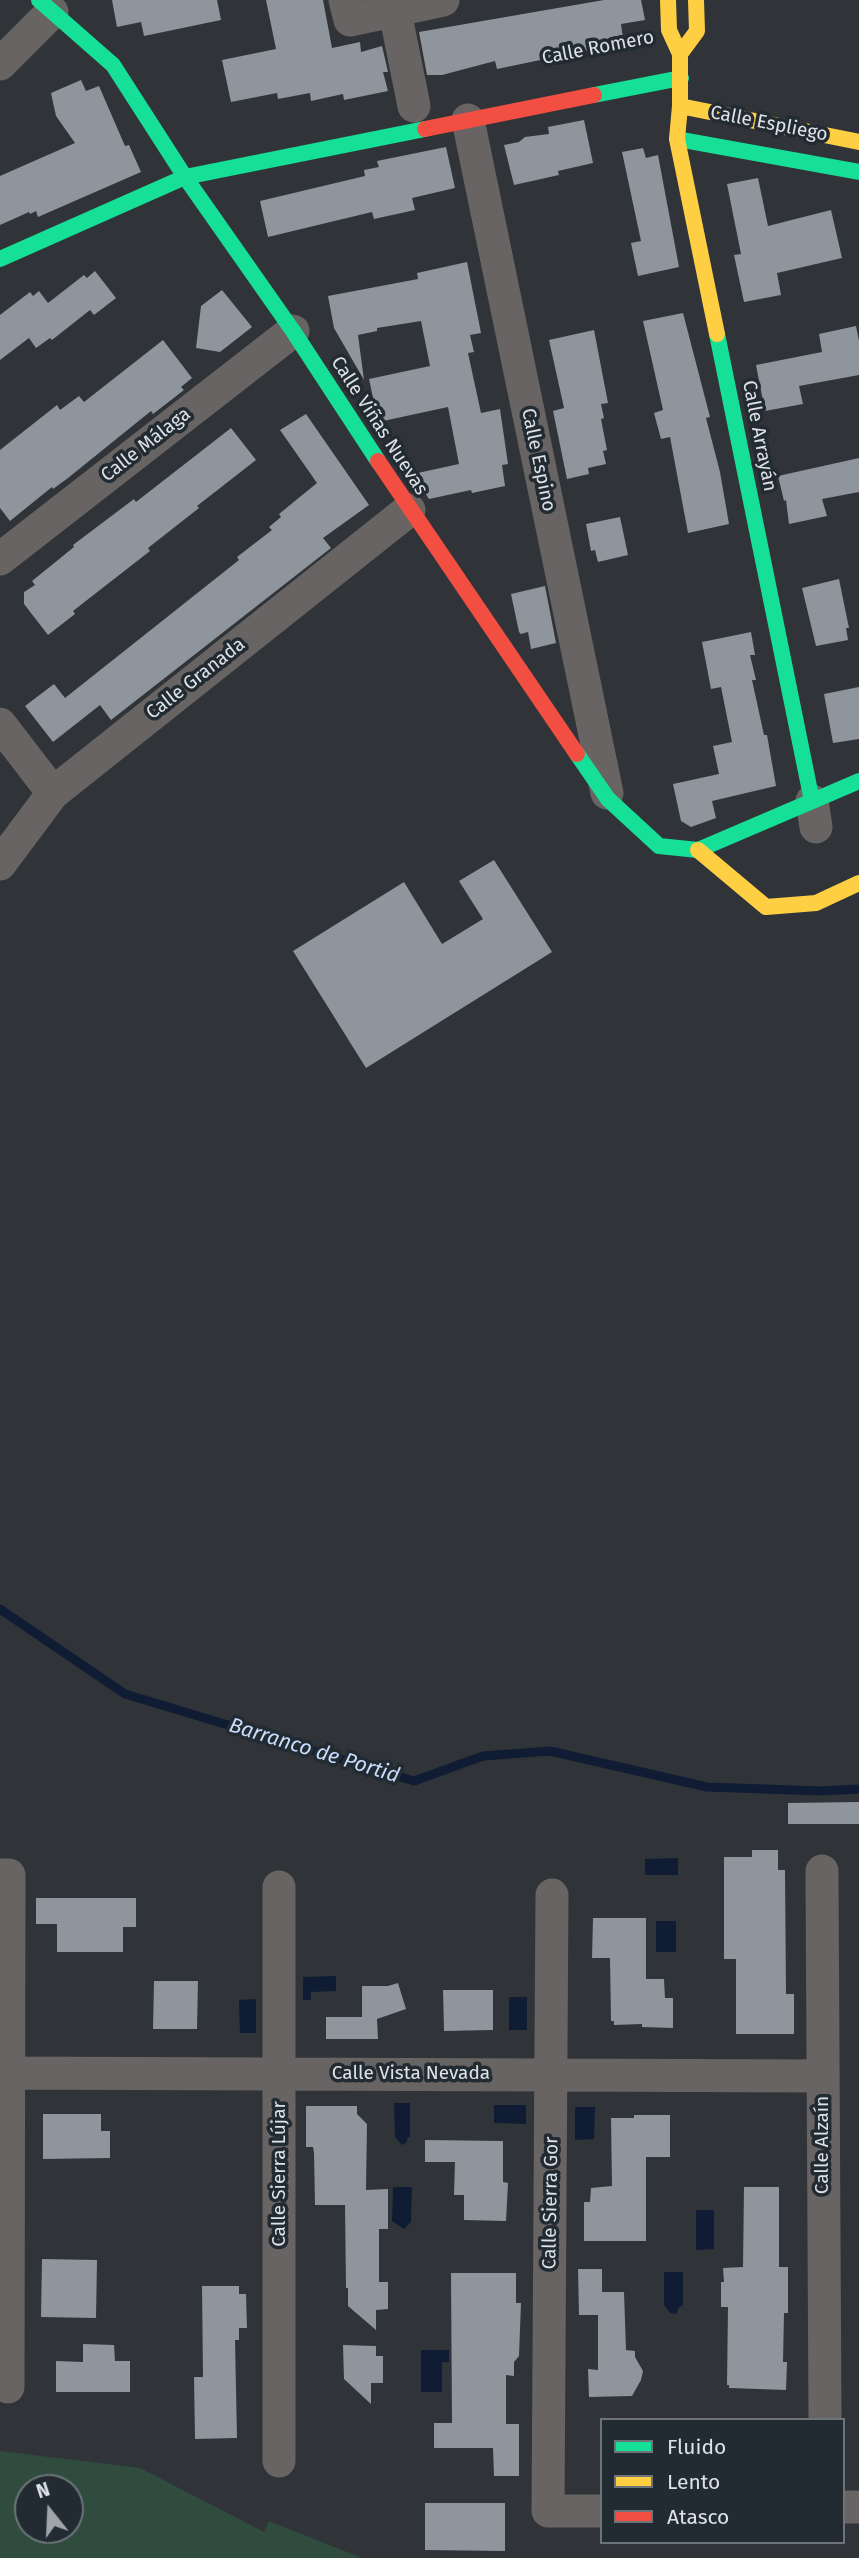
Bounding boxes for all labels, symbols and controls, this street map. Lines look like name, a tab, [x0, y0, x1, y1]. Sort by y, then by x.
street label: Calle Romero	[540, 26, 656, 70]
street label: Calle Espliego	[708, 101, 830, 147]
street label: Calle Viñas Nuevas	[326, 352, 432, 500]
street label: Calle Arrayán	[737, 379, 781, 493]
street label: Calle Málaga	[97, 403, 195, 487]
street label: Calle Espino	[516, 406, 560, 514]
street label: Calle Granada	[142, 633, 250, 725]
water label: Barranco de Portid	[226, 1713, 402, 1789]
street label: Calle Vista Nevada	[332, 2063, 490, 2085]
street label: Calle Alzaín	[812, 2096, 834, 2194]
street label: Calle Sierra Lújar	[269, 2101, 291, 2247]
street label: Calle Sierra Gor	[538, 2136, 564, 2270]
legend	[600, 2418, 845, 2544]
text: Fluido	[667, 2434, 726, 2460]
text: Lento	[667, 2469, 720, 2495]
north arrow	[14, 2474, 84, 2544]
text: N	[33, 2478, 53, 2503]
text: Atasco	[667, 2504, 729, 2530]

